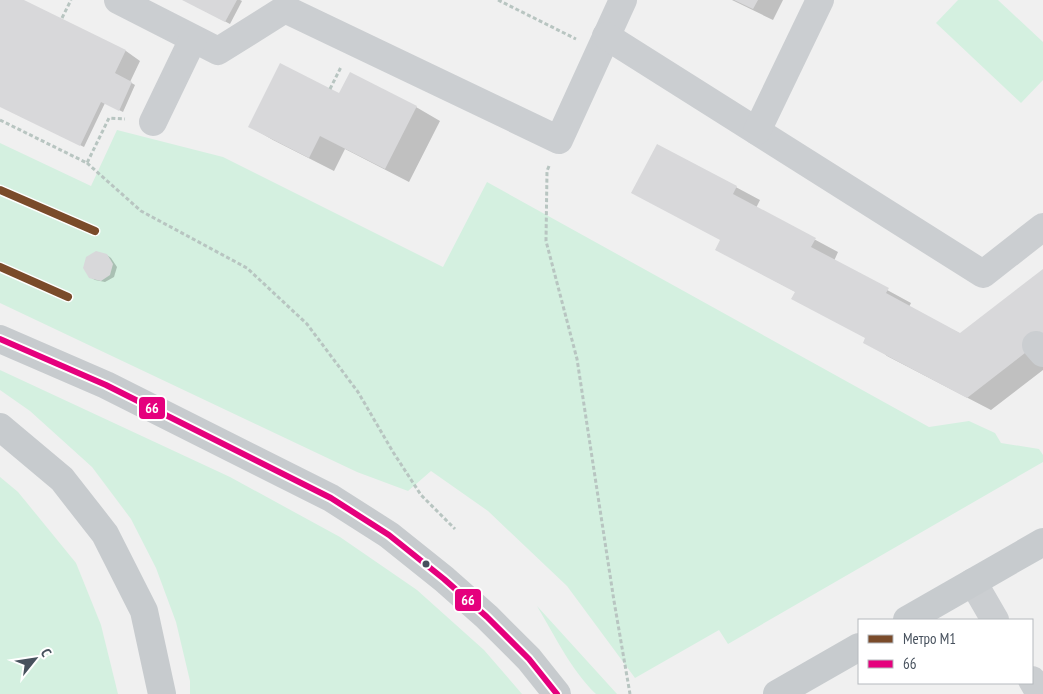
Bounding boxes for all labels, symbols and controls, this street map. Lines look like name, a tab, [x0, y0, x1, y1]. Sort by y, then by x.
line badge: 66	[138, 396, 166, 420]
text: 66	[145, 399, 159, 417]
unlabelled marker	[421, 559, 431, 569]
line badge: 66	[454, 588, 482, 612]
text: 66	[461, 591, 475, 609]
legend	[858, 619, 1033, 684]
text: Метро M1	[903, 629, 956, 648]
north arrow	[10, 634, 60, 684]
text: С	[37, 645, 56, 660]
text: 66	[903, 654, 917, 673]

